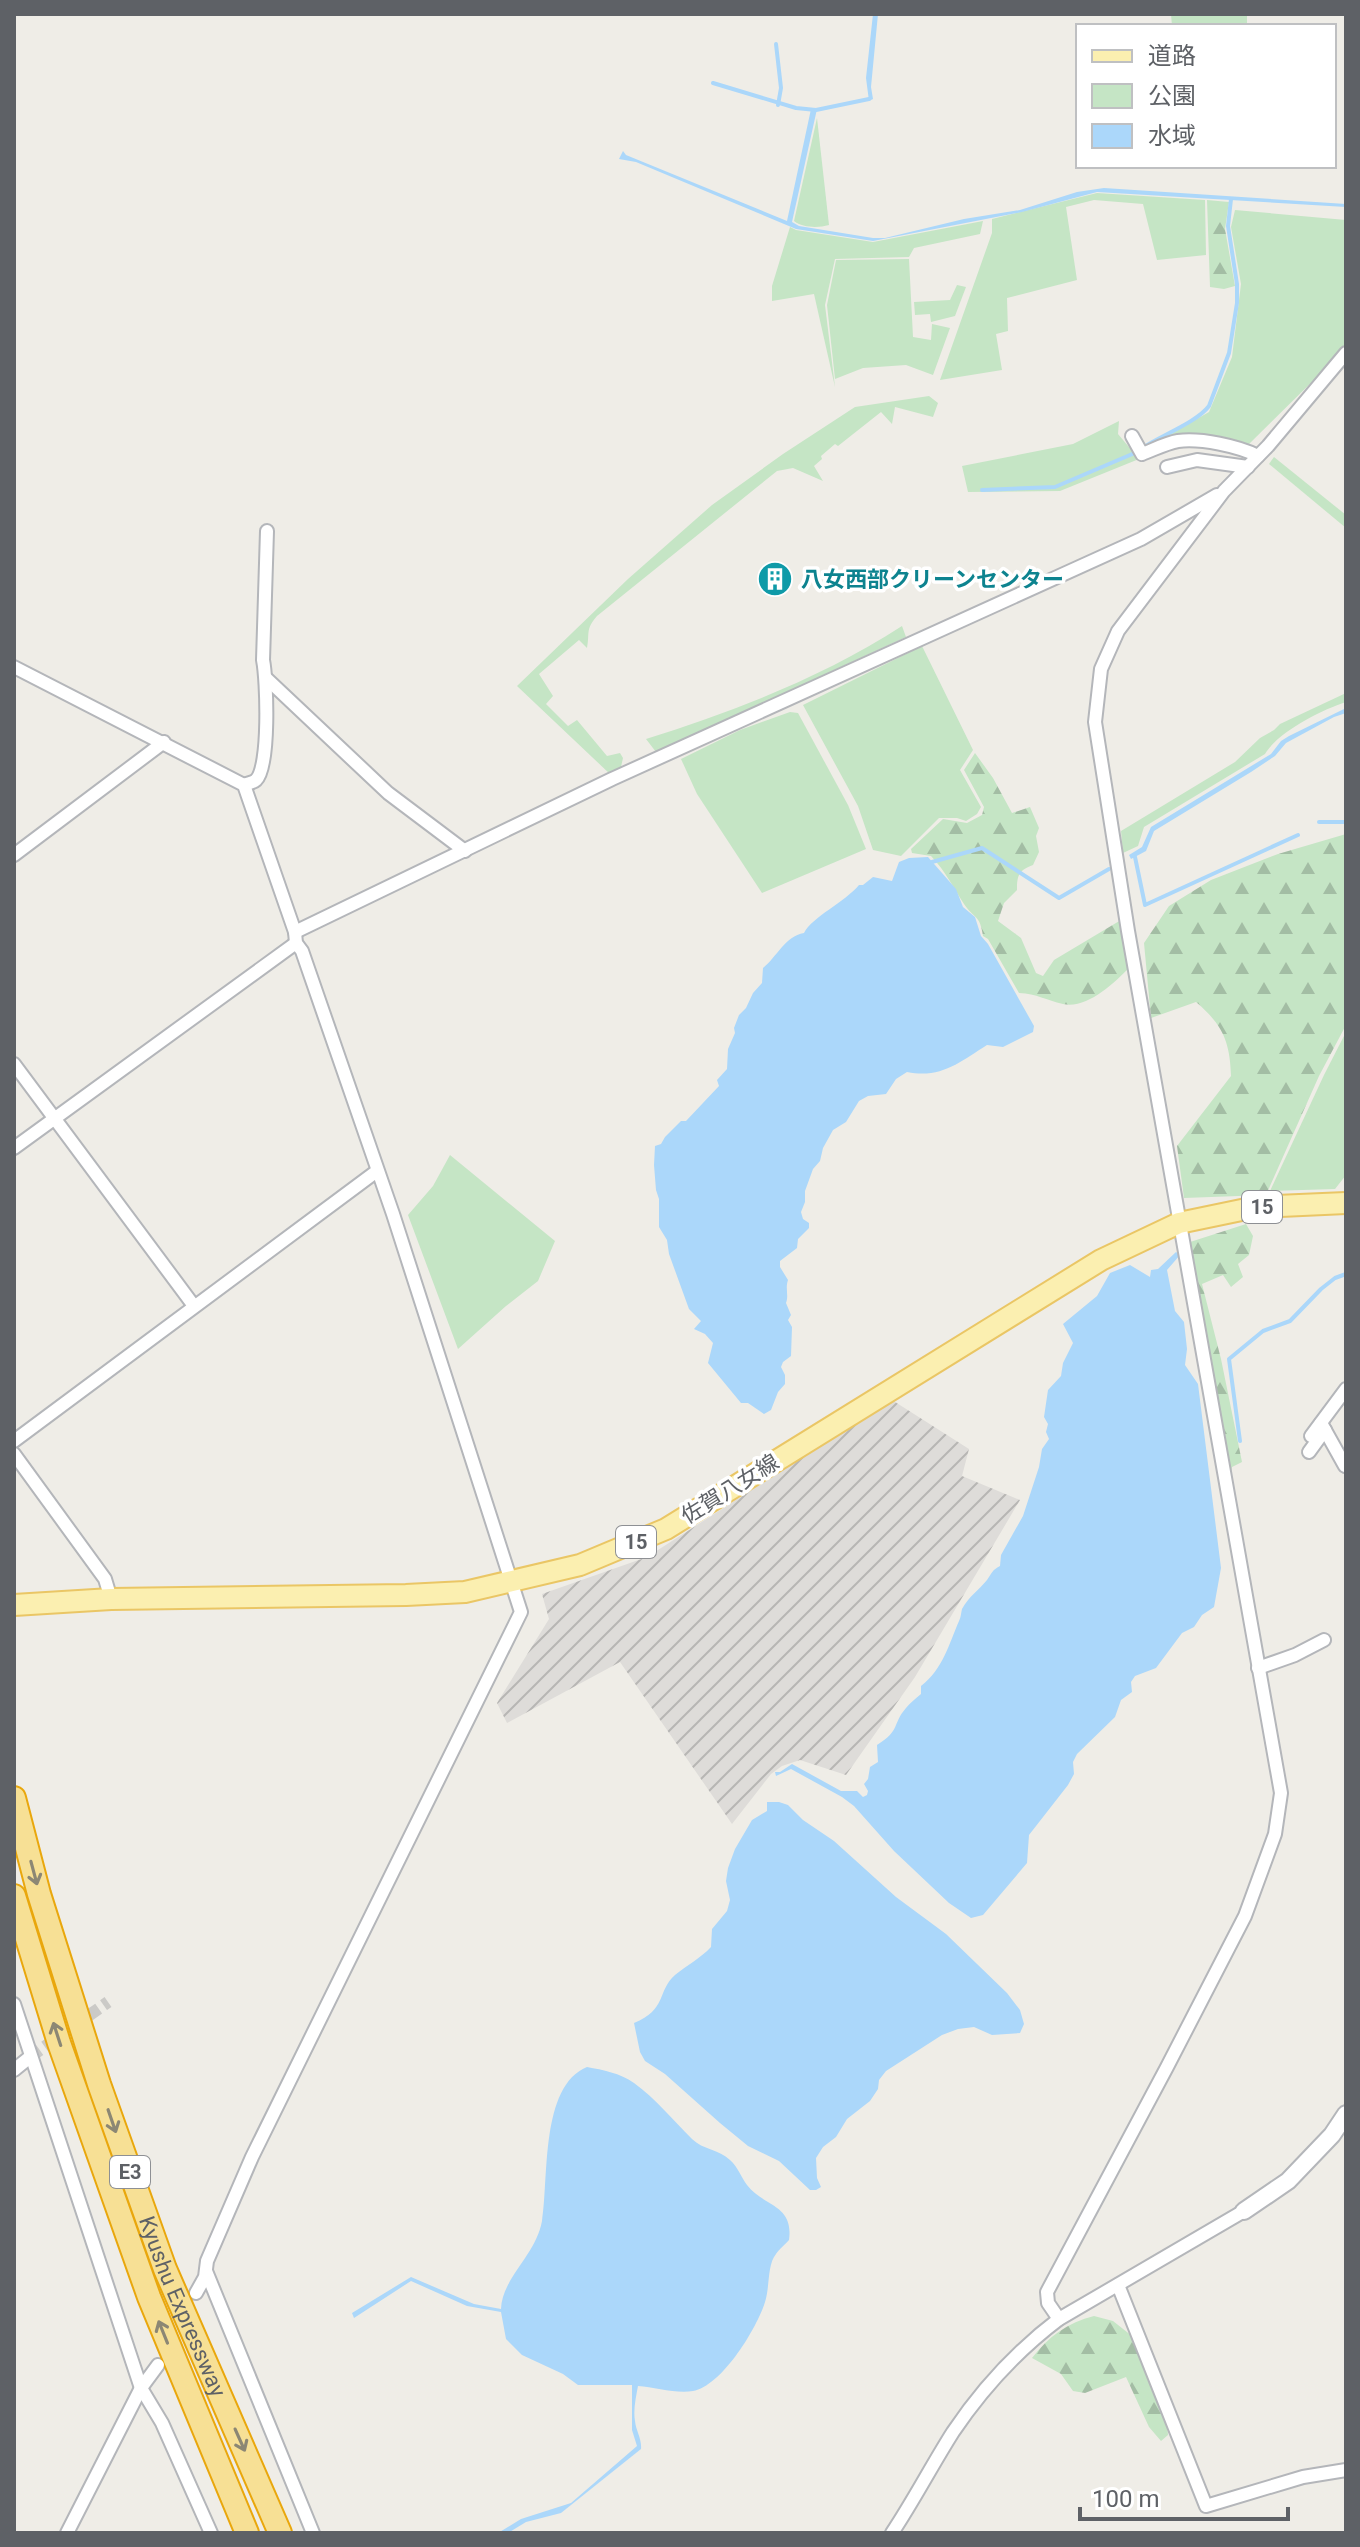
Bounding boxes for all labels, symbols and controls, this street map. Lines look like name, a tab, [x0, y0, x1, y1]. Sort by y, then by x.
legend	[1076, 24, 1336, 168]
text: 道路	[1148, 42, 1196, 70]
text: 公園	[1148, 82, 1196, 110]
text: 水域	[1148, 122, 1196, 150]
building icon: 八女西部クリーンセンター	[756, 560, 794, 598]
place label: 八女西部クリーンセンター	[801, 567, 1064, 592]
road number: 15	[1242, 1191, 1282, 1223]
street label: 佐賀八女線	[677, 1449, 783, 1529]
road number: 15	[616, 1526, 656, 1558]
one-way arrow	[27, 1860, 42, 1886]
one-way arrow	[49, 2022, 64, 2048]
one-way arrow	[106, 2108, 120, 2133]
road number: E3	[110, 2156, 150, 2188]
street label: Kyushu Expressway	[135, 2213, 232, 2401]
one-way arrow	[154, 2320, 169, 2345]
one-way arrow	[233, 2427, 248, 2452]
scale bar	[1080, 2471, 1288, 2521]
text: 100 m	[1092, 2485, 1159, 2513]

